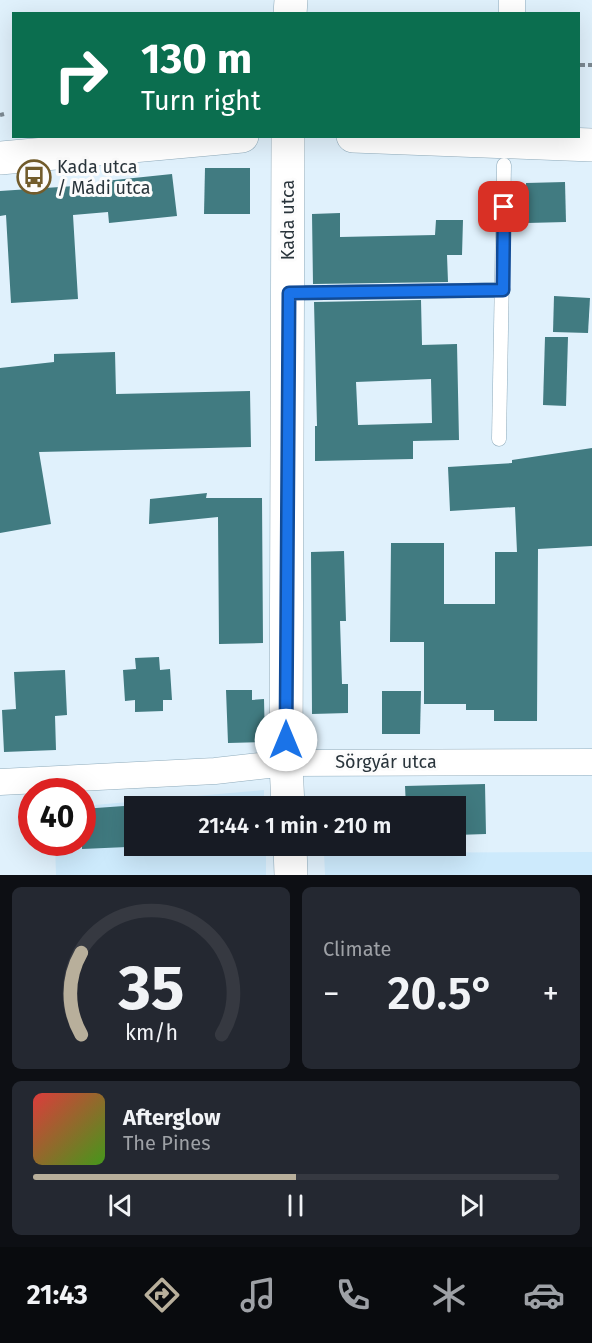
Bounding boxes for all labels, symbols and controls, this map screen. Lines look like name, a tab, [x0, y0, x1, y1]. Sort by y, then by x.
text: 130 m	[141, 34, 252, 84]
icon: right	[42, 36, 120, 114]
text: Turn right	[141, 85, 261, 117]
place label: Kada utca / Mádi utca	[57, 156, 150, 199]
bus stop icon: Kada utca / Mádi utca	[16, 159, 52, 195]
street label: Kada utca	[277, 180, 299, 260]
pin	[478, 181, 529, 232]
icon: arrive	[487, 190, 520, 223]
position arrow	[254, 708, 318, 772]
street label: Sörgyár utca	[335, 751, 437, 773]
speed limit sign: 40	[18, 778, 96, 856]
text: 21:44 · 1 min · 210 m	[198, 812, 392, 839]
text: Climate	[323, 937, 391, 961]
text: 35	[117, 951, 184, 1026]
text: 20.5°	[387, 967, 495, 1021]
text: −	[323, 974, 340, 1014]
text: +	[543, 974, 559, 1014]
text: km/h	[124, 1020, 178, 1046]
text: Afterglow	[123, 1104, 220, 1131]
text: The Pines	[123, 1131, 210, 1155]
icon: previous	[104, 1189, 137, 1222]
icon: pause	[279, 1189, 312, 1222]
icon: next	[455, 1189, 488, 1222]
icon: directions	[141, 1274, 183, 1316]
icon: music	[237, 1274, 279, 1316]
icon: phone	[332, 1274, 374, 1316]
icon: climate	[428, 1274, 470, 1316]
icon: car	[523, 1274, 565, 1316]
text: 21:43	[27, 1279, 88, 1311]

